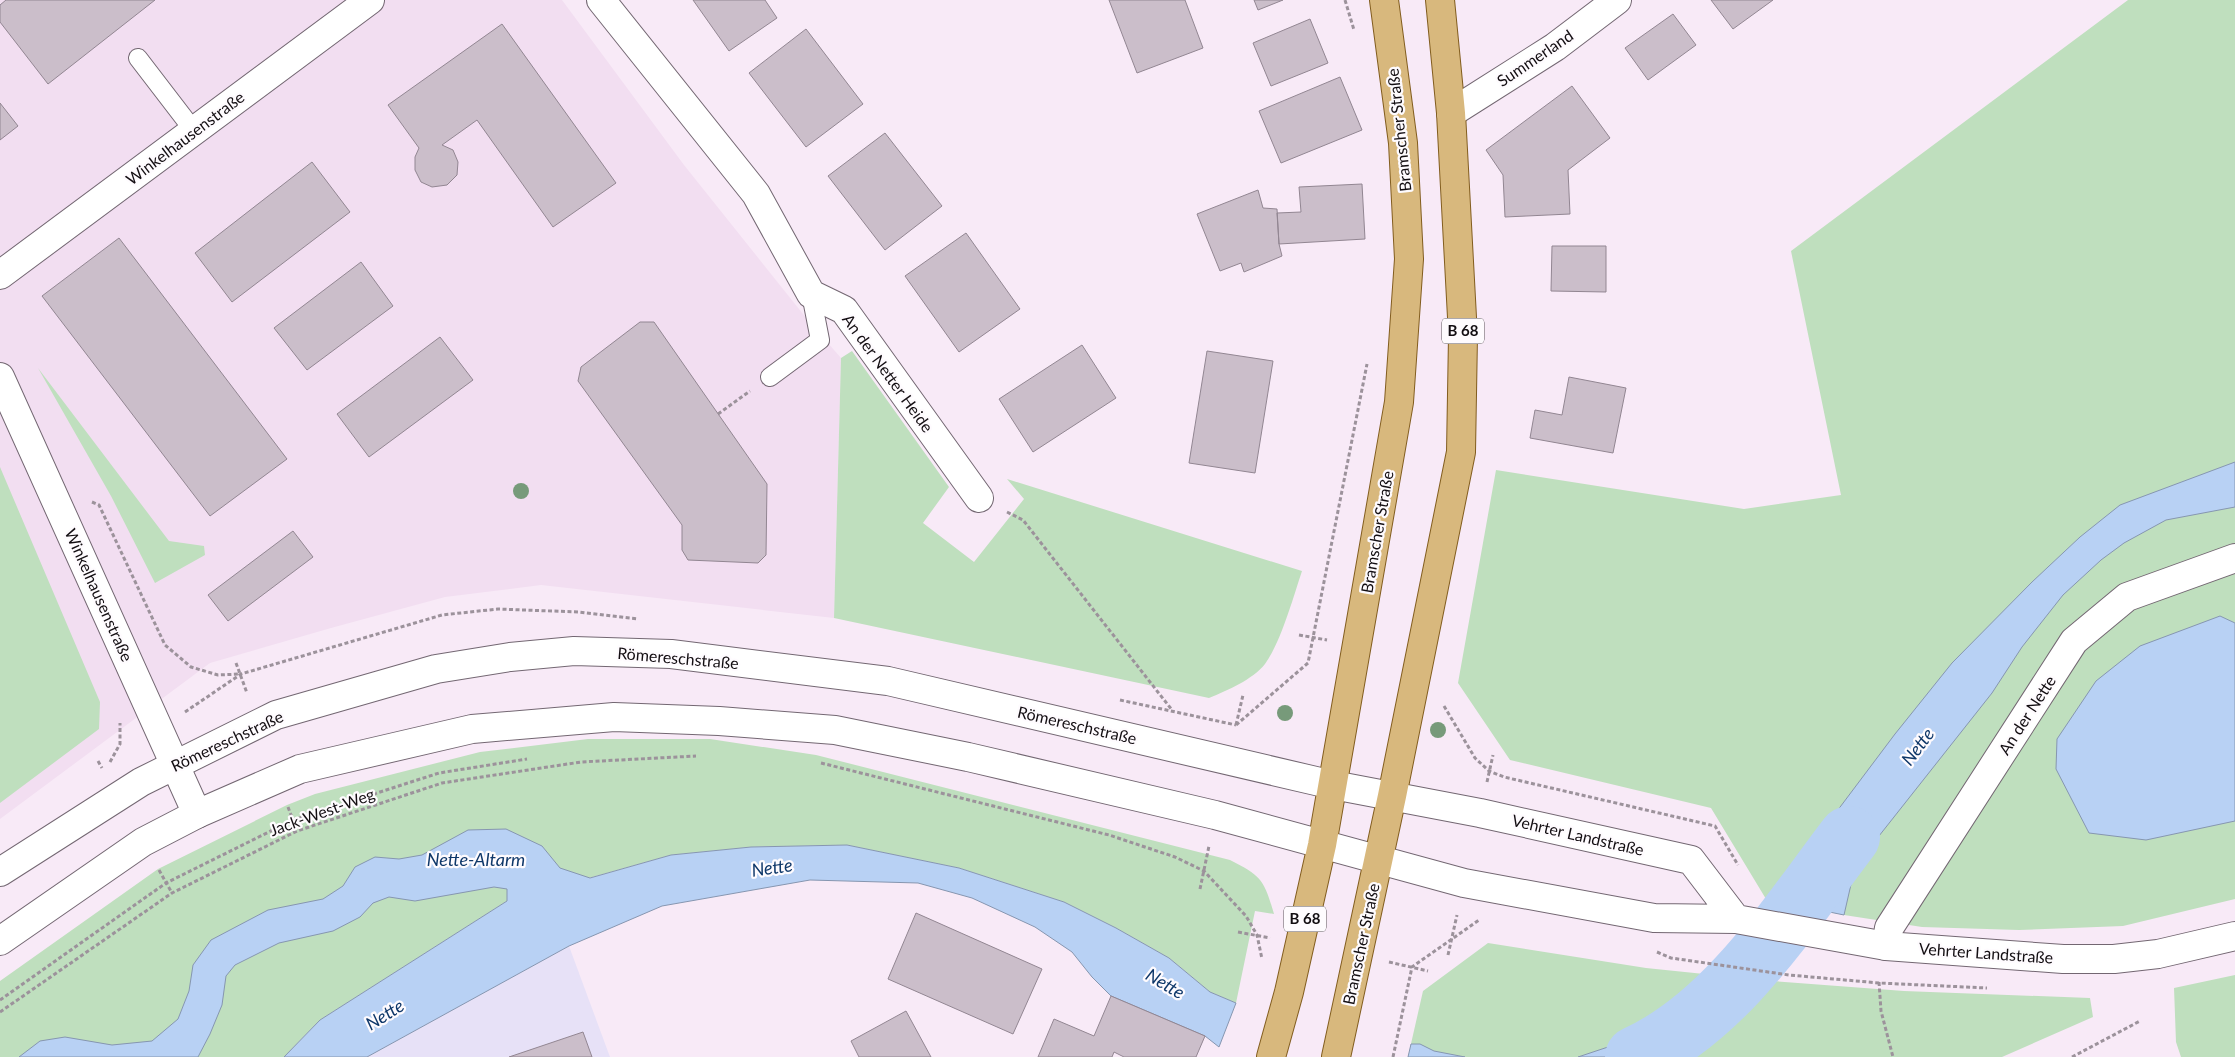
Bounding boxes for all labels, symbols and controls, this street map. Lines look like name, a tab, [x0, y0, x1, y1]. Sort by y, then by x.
street label: Summerland	[1493, 25, 1576, 90]
street label: Bramscher Straße	[1383, 67, 1414, 193]
street label: Winkelhausenstraße	[122, 87, 248, 188]
street label: An der Netter Heide	[839, 310, 938, 436]
road number: B 68	[1442, 318, 1484, 344]
street label: Bramscher Straße	[1356, 469, 1397, 595]
street label: Winkelhausenstraße	[62, 525, 137, 664]
street label: Römereschstraße	[617, 643, 739, 672]
street label: An der Nette	[1994, 672, 2059, 758]
street label: Römereschstraße	[1016, 702, 1139, 747]
street label: Römereschstraße	[168, 706, 286, 775]
water label: Nette	[1896, 723, 1938, 769]
street label: Jack-West-Weg	[267, 784, 377, 839]
street label: Vehrter Landstraße	[1510, 810, 1646, 859]
water label: Nette-Altarm	[427, 848, 525, 870]
water label: Nette	[750, 853, 794, 881]
street label: Bramscher Straße	[1338, 881, 1383, 1006]
road number: B 68	[1284, 906, 1326, 932]
street label: Vehrter Landstraße	[1918, 938, 2054, 967]
water label: Nette	[1142, 963, 1189, 1003]
water label: Nette	[361, 994, 408, 1034]

